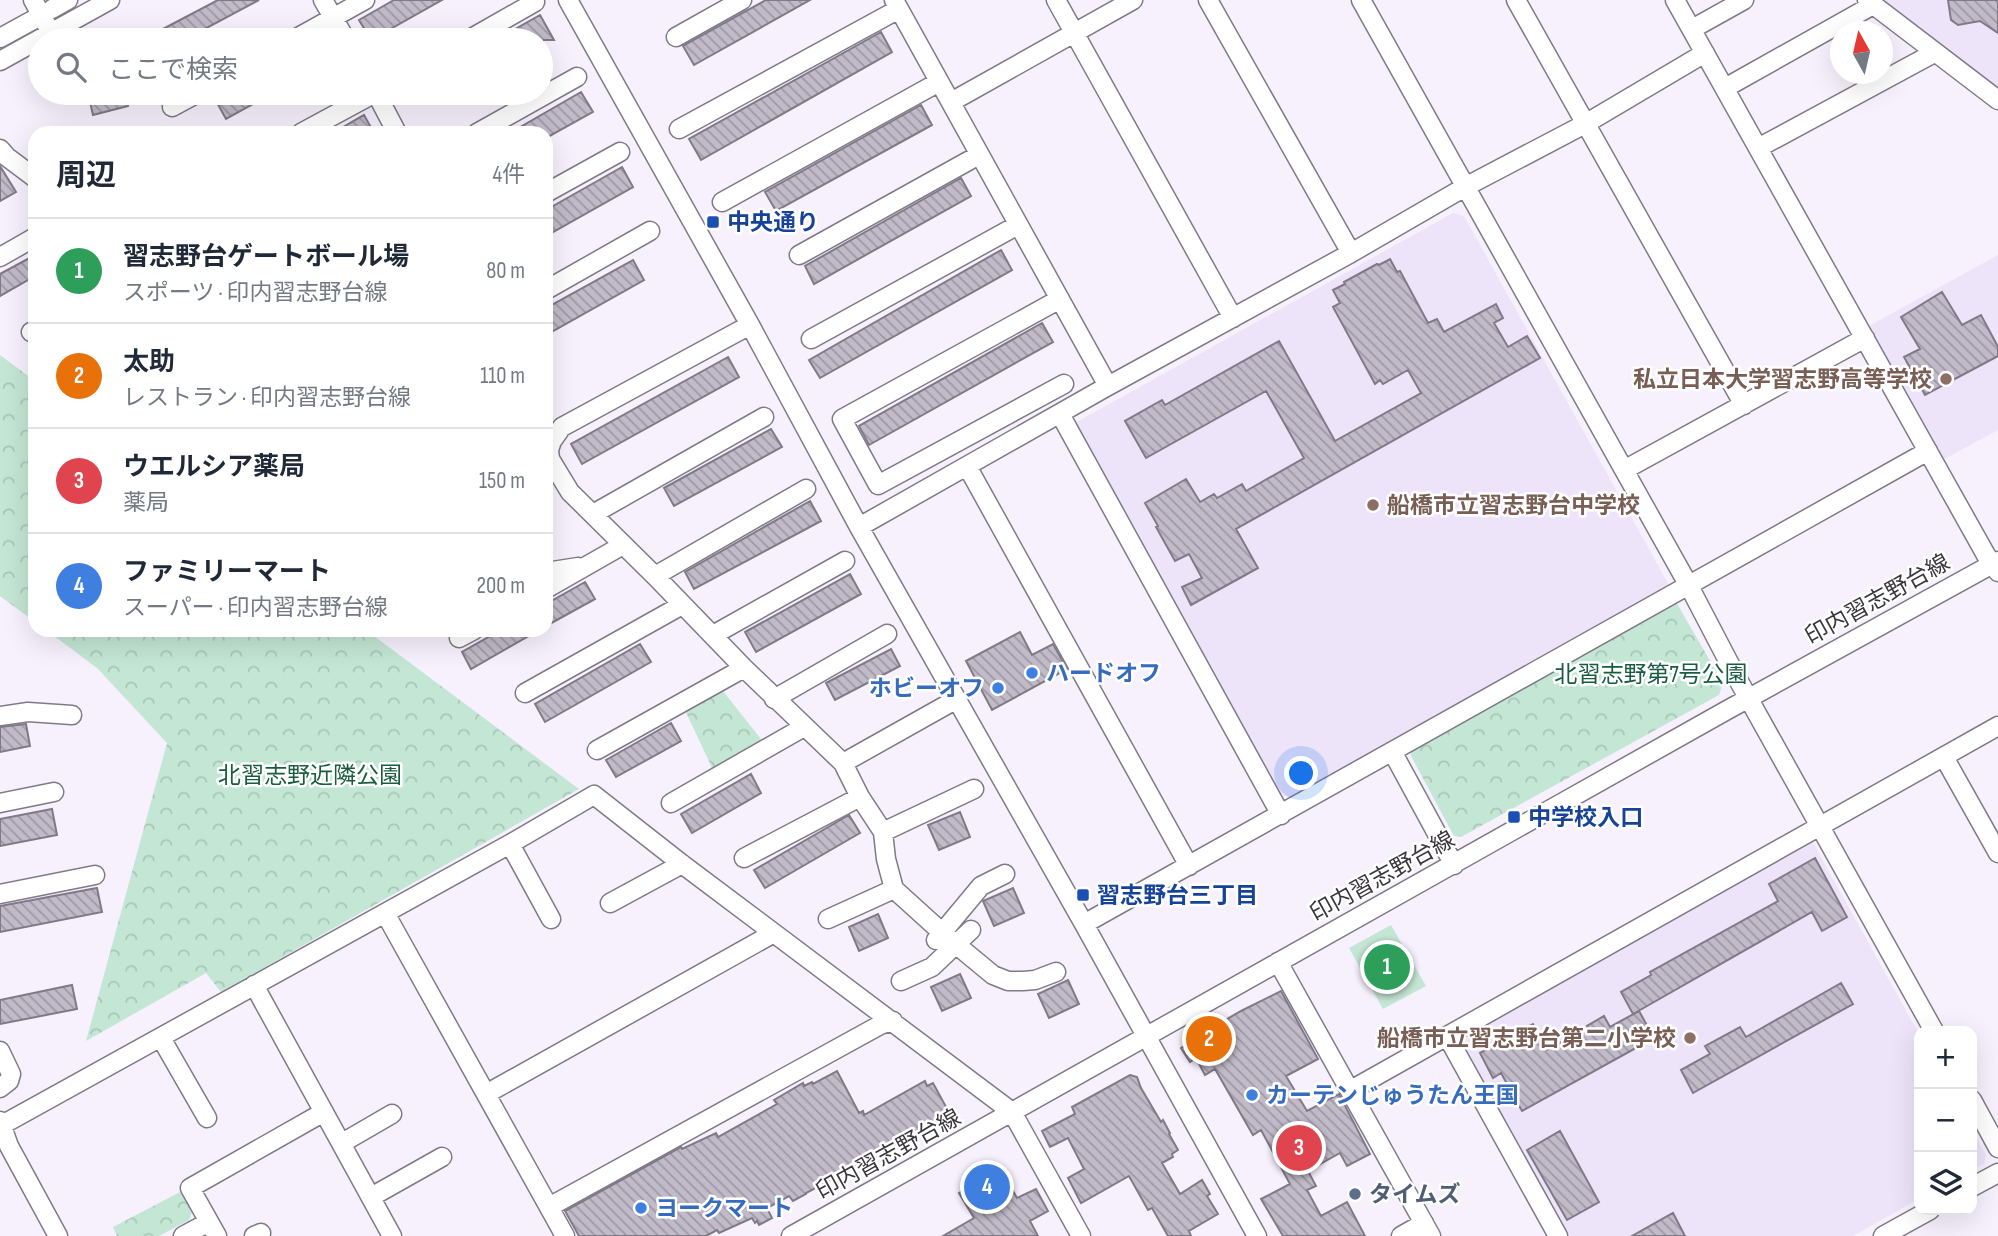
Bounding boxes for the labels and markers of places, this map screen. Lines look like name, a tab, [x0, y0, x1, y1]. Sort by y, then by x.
place label: 中央通り	[727, 209, 819, 237]
marker: 中央通り	[705, 214, 721, 230]
place label: 私立日本大学習志野高等学校	[1633, 366, 1932, 394]
marker: 私立日本大学習志野高等学校	[1938, 371, 1954, 387]
place label: 船橋市立習志野台中学校	[1387, 492, 1640, 520]
marker: 船橋市立習志野台中学校	[1365, 497, 1381, 513]
place label: ハードオフ	[1046, 660, 1161, 688]
marker: ハードオフ	[1024, 665, 1040, 681]
place label: ホビーオフ	[869, 675, 984, 703]
marker: ホビーオフ	[990, 680, 1006, 696]
place label: 中学校入口	[1528, 804, 1643, 832]
marker: 中学校入口	[1506, 809, 1522, 825]
place label: 習志野台三丁目	[1097, 882, 1258, 910]
marker: 習志野台三丁目	[1075, 887, 1091, 903]
pin: 1	[1364, 941, 1410, 993]
pin: 2	[1186, 1013, 1232, 1065]
place label: 船橋市立習志野台第二小学校	[1377, 1025, 1676, 1053]
marker: 船橋市立習志野台第二小学校	[1682, 1030, 1698, 1046]
place label: カーテンじゅうたん王国	[1266, 1082, 1519, 1110]
marker: カーテンじゅうたん王国	[1244, 1087, 1260, 1103]
pin: 3	[1276, 1122, 1322, 1174]
pin: 4	[964, 1161, 1010, 1213]
place label: タイムズ	[1369, 1181, 1461, 1209]
marker: タイムズ	[1347, 1186, 1363, 1202]
place label: ヨークマート	[655, 1195, 793, 1223]
marker: ヨークマート	[633, 1200, 649, 1216]

